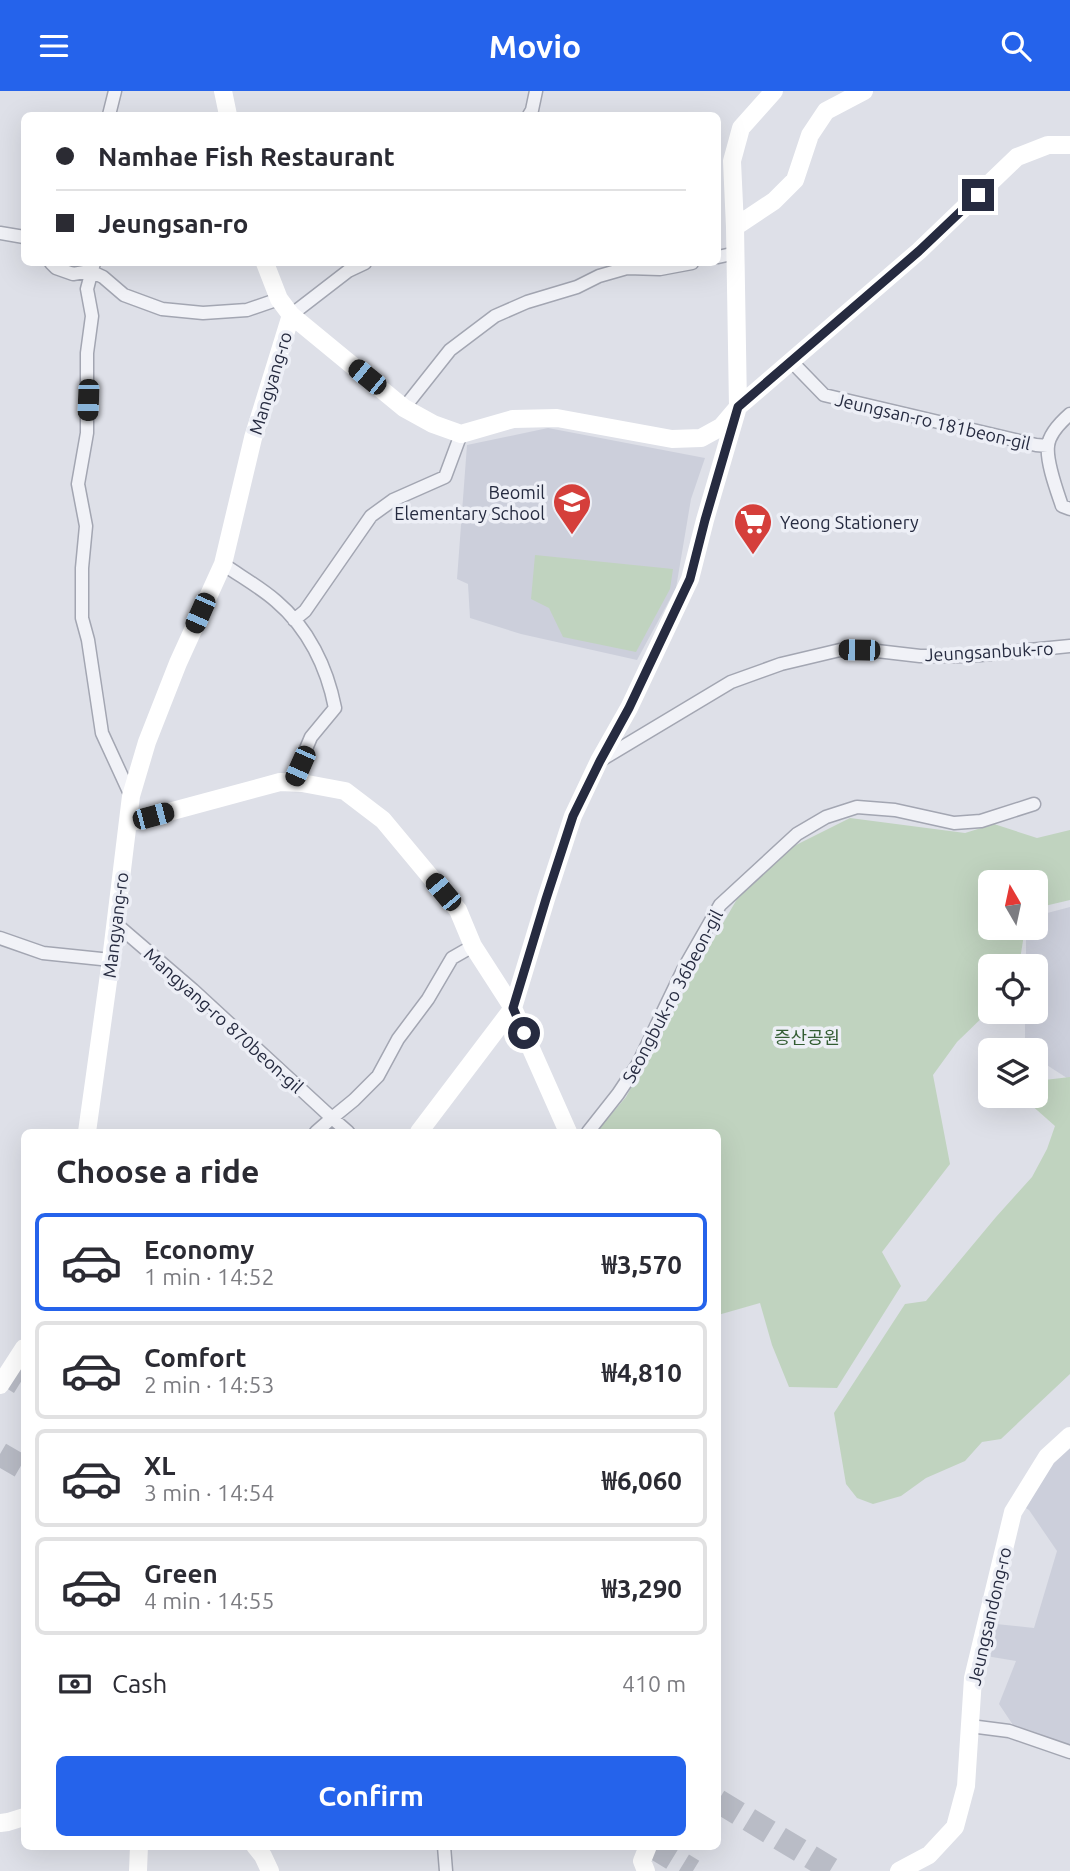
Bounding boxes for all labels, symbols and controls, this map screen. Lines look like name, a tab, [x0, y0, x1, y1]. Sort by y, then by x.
icon: menu	[35, 27, 73, 65]
icon: search	[997, 27, 1035, 65]
text: Movio	[489, 28, 581, 64]
text: Namhae Fish Restaurant	[98, 142, 395, 171]
route end	[962, 179, 994, 211]
text: Jeungsan-ro	[98, 209, 248, 238]
street label: Mangyang-ro	[245, 329, 295, 437]
car	[345, 356, 390, 398]
car	[77, 379, 100, 421]
street label: Jeungsan-ro 181beon-gil	[833, 389, 1033, 453]
school or university icon: Beomil Elementary School	[551, 481, 593, 536]
place label: Beomil Elementary School	[394, 482, 545, 523]
supermarket icon: Yeong Stationery	[732, 501, 774, 556]
place label: Yeong Stationery	[780, 512, 919, 532]
car	[182, 590, 219, 636]
street label: Jeungsanbuk-ro	[924, 638, 1054, 664]
car	[838, 639, 881, 661]
car	[282, 743, 319, 789]
car	[130, 800, 177, 832]
car	[422, 869, 465, 915]
north arrow	[978, 870, 1048, 940]
map controls	[978, 870, 1048, 1108]
street label: Mangyang-ro	[99, 871, 131, 979]
street label: Seongbuk-ro 36beon-gil	[618, 906, 726, 1086]
street label: Mangyang-ro 870beon-gil	[140, 943, 308, 1097]
button: locate	[978, 954, 1048, 1024]
route start	[508, 1017, 540, 1049]
park label: 증산공원	[774, 1027, 840, 1047]
button: layers	[978, 1038, 1048, 1108]
text: Choose a ride	[56, 1153, 259, 1189]
icon: car	[60, 1231, 123, 1294]
text: Economy	[144, 1235, 254, 1264]
text: ₩3,570	[602, 1250, 682, 1279]
text: 1 min · 14:52	[144, 1264, 275, 1289]
icon: car	[60, 1339, 123, 1402]
text: Comfort	[144, 1343, 247, 1372]
text: ₩4,810	[602, 1358, 682, 1387]
text: 2 min · 14:53	[144, 1372, 275, 1397]
icon: car	[60, 1447, 123, 1510]
text: XL	[144, 1451, 175, 1480]
text: ₩6,060	[602, 1466, 682, 1495]
text: 3 min · 14:54	[144, 1480, 275, 1505]
street label: Jeungsandong-ro	[963, 1545, 1015, 1687]
icon: car	[60, 1555, 123, 1618]
text: Green	[144, 1559, 218, 1588]
text: ₩3,290	[602, 1574, 682, 1603]
text: 4 min · 14:55	[144, 1588, 275, 1613]
icon: cash	[56, 1665, 94, 1703]
text: Cash	[112, 1669, 167, 1698]
text: 410 m	[622, 1671, 686, 1696]
button: Confirm	[56, 1756, 686, 1836]

